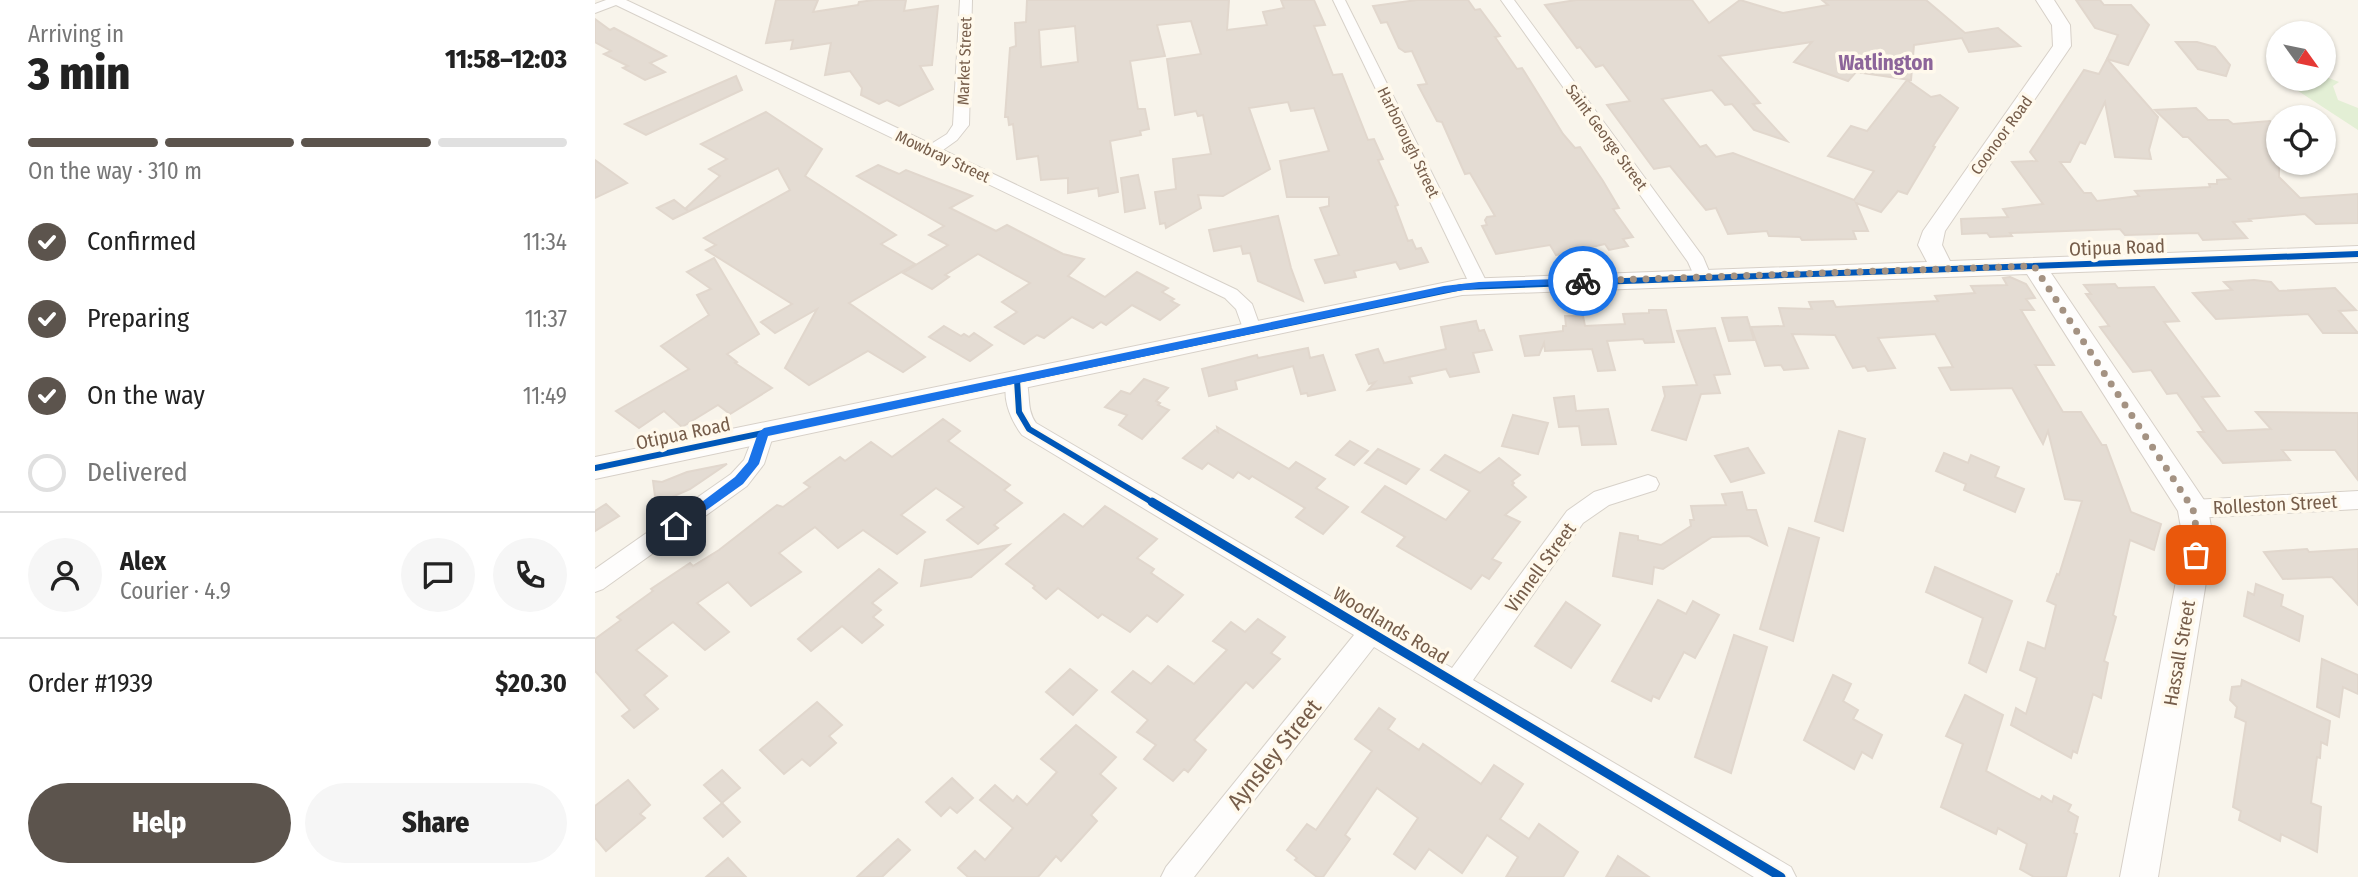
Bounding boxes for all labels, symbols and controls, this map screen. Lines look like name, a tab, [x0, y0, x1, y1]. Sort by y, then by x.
street label: Market Street	[953, 16, 976, 106]
text: Arriving in	[28, 20, 124, 48]
north arrow	[2266, 21, 2336, 91]
map controls	[2266, 21, 2336, 175]
text: 11:58–12:03	[445, 44, 567, 75]
text: 3 min	[28, 46, 130, 101]
district label: Watlington	[1838, 50, 1934, 76]
street label: Saint George Street	[1562, 81, 1652, 195]
street label: Harborough Street	[1373, 84, 1444, 201]
street label: Coonoor Road	[1967, 92, 2036, 178]
button: locate	[2266, 105, 2336, 175]
street label: Mowbray Street	[893, 126, 994, 187]
text: On the way · 310 m	[28, 157, 202, 185]
icon: check	[28, 223, 66, 261]
text: Confirmed	[87, 226, 197, 257]
text: 11:34	[523, 228, 567, 256]
street label: Otipua Road	[2069, 234, 2165, 261]
courier	[1548, 246, 1618, 316]
icon: bike	[1564, 262, 1602, 300]
icon: check	[28, 300, 66, 338]
text: Preparing	[87, 303, 189, 334]
text: 11:37	[525, 305, 567, 333]
icon: check	[28, 377, 66, 415]
text: On the way	[87, 380, 205, 411]
text: 11:49	[523, 382, 567, 410]
street label: Otipua Road	[634, 412, 733, 455]
text: Delivered	[87, 457, 188, 488]
street label: Rolleston Street	[2212, 490, 2339, 519]
pin	[646, 496, 706, 556]
icon: home	[657, 507, 695, 545]
street label: Vinnell Street	[1500, 517, 1581, 617]
pin	[2166, 525, 2226, 585]
icon: bag	[2177, 536, 2215, 574]
button: person	[28, 538, 102, 612]
button: chat	[401, 538, 475, 612]
button: phone	[493, 538, 567, 612]
text: Alex	[120, 546, 166, 577]
text: Courier · 4.9	[120, 577, 231, 605]
street label: Woodlands Road	[1329, 582, 1453, 669]
street label: Hassall Street	[2159, 598, 2200, 708]
text: Order #1939	[28, 668, 153, 699]
text: $20.30	[495, 668, 567, 699]
street label: Aynsley Street	[1221, 693, 1327, 815]
button: Help	[28, 783, 291, 863]
button: Share	[305, 783, 567, 863]

